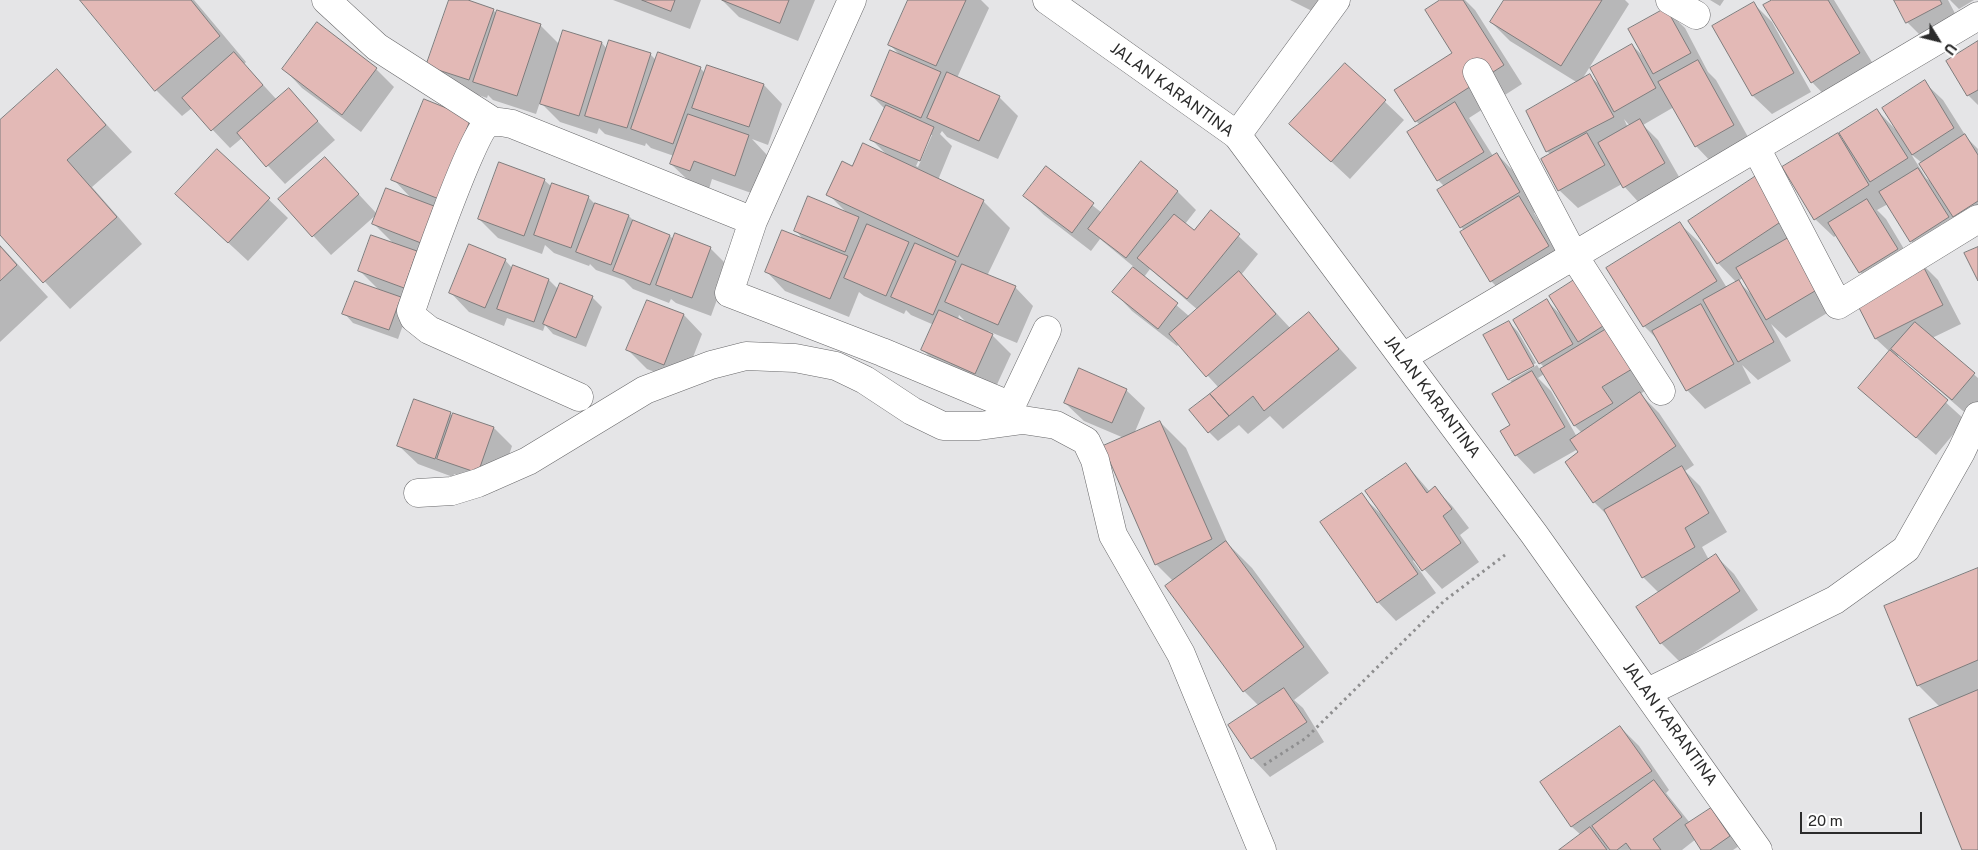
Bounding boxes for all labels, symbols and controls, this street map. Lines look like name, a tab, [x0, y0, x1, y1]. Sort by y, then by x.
north arrow	[1913, 15, 1963, 65]
street label: JALAN KARANTINA	[1106, 39, 1238, 141]
text: U	[1941, 40, 1960, 58]
street label: JALAN KARANTINA	[1380, 332, 1484, 462]
street label: JALAN KARANTINA	[1619, 658, 1721, 790]
scale bar	[1803, 802, 1926, 834]
text: 20 m	[1808, 812, 1843, 829]

